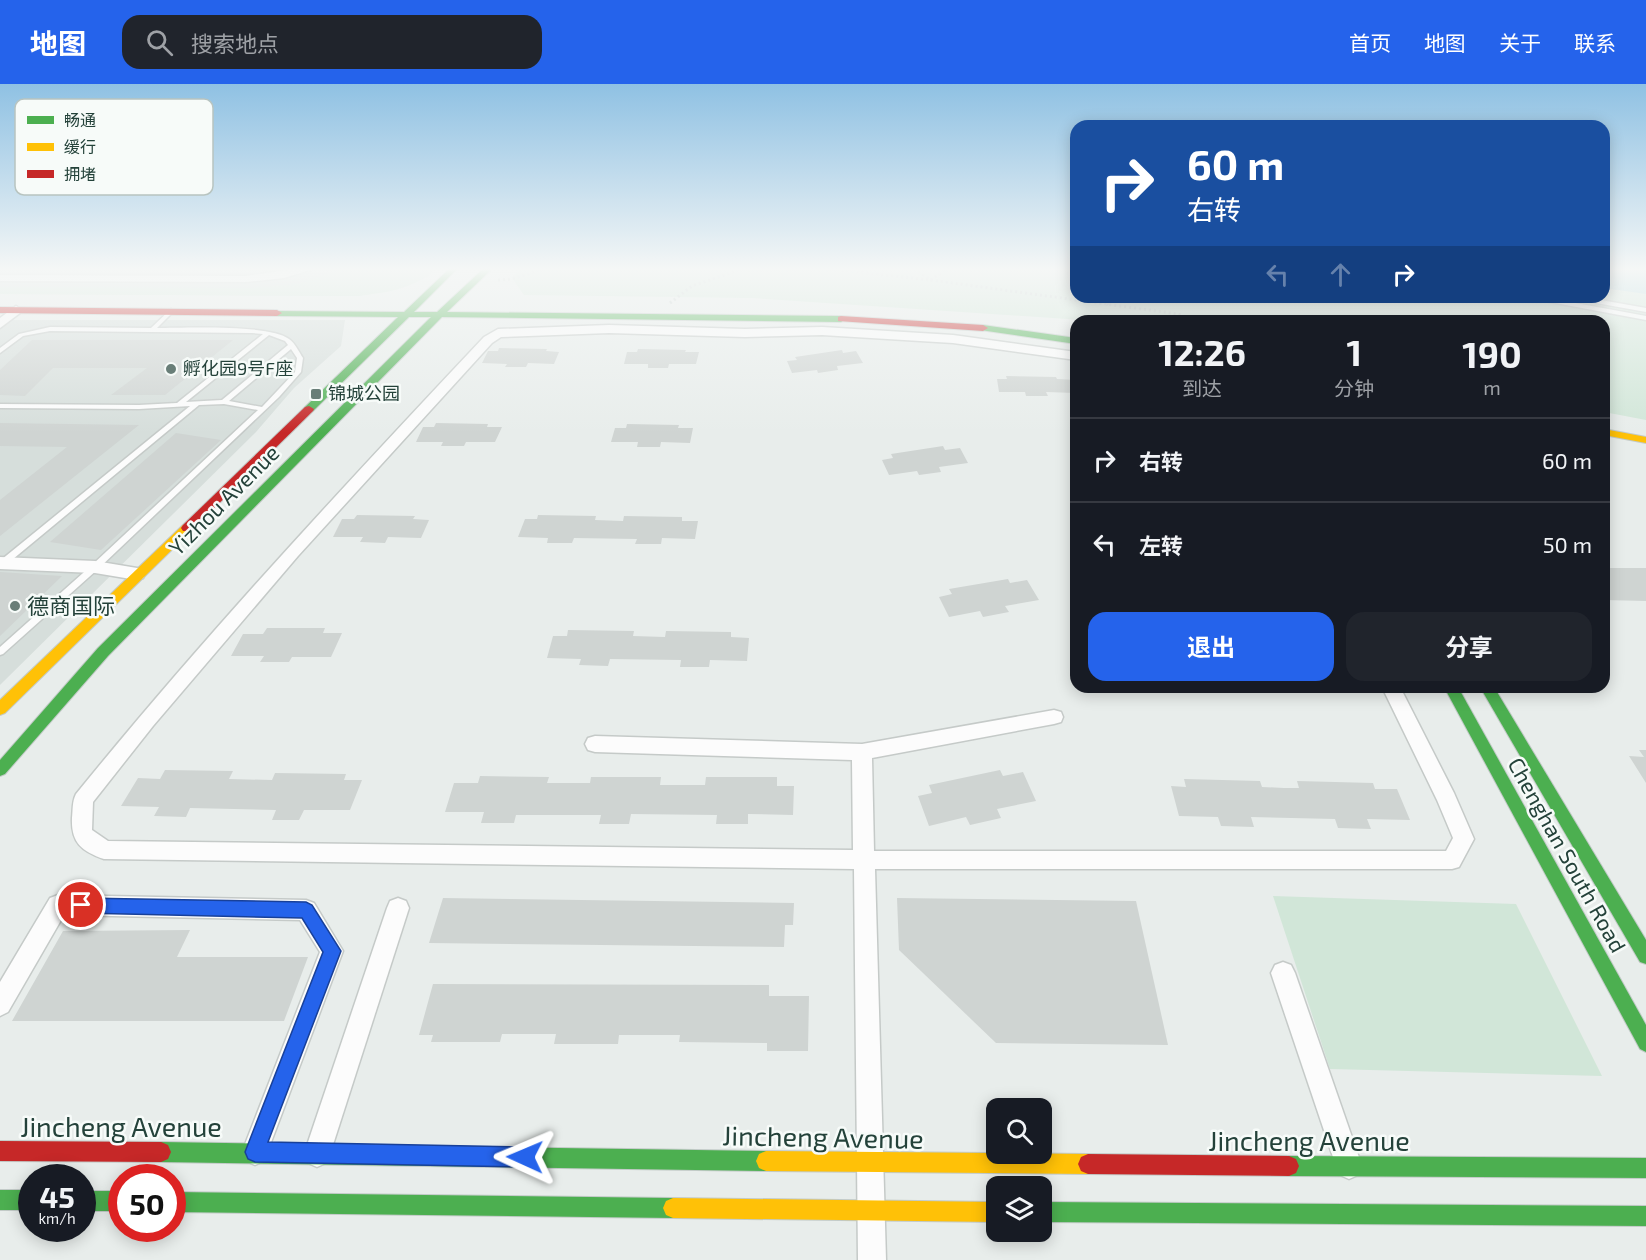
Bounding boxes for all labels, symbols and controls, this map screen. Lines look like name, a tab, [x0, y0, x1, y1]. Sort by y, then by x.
search box	[122, 15, 542, 69]
text: 地图	[30, 26, 86, 60]
icon: search	[143, 26, 176, 59]
text: 搜索地点	[191, 30, 279, 56]
text: 首页	[1349, 30, 1391, 55]
text: 地图	[1424, 30, 1466, 55]
text: 关于	[1499, 30, 1541, 55]
text: 联系	[1574, 30, 1616, 55]
legend	[15, 99, 213, 195]
text: 畅通	[64, 110, 96, 129]
text: 缓行	[64, 137, 96, 156]
text: 60 m	[1187, 138, 1284, 188]
icon: right	[1088, 144, 1166, 222]
text: 拥堵	[64, 164, 96, 183]
text: 右转	[1187, 193, 1241, 225]
icon: left	[1261, 258, 1294, 291]
icon: ahead	[1324, 258, 1357, 291]
icon: right	[1387, 258, 1420, 291]
text: 12:26	[1158, 330, 1246, 373]
text: 1	[1346, 330, 1362, 373]
text: 190	[1462, 332, 1522, 375]
place label: 孵化园9号F座	[183, 357, 293, 379]
marker: 孵化园9号F座	[164, 362, 178, 376]
text: m	[1483, 375, 1501, 399]
text: 到达	[1182, 376, 1222, 400]
text: 分钟	[1334, 376, 1374, 400]
place label: 锦城公园	[328, 382, 400, 404]
marker: 锦城公园	[309, 387, 323, 401]
street label: Yizhou Avenue	[163, 439, 284, 560]
icon: right	[1088, 444, 1121, 477]
text: 60 m	[1542, 447, 1592, 473]
text: 右转	[1139, 448, 1183, 474]
icon: left	[1088, 528, 1121, 561]
text: 50 m	[1543, 531, 1592, 557]
text: 左转	[1139, 532, 1183, 558]
place label: 德商国际	[27, 592, 115, 618]
marker: 德商国际	[8, 599, 22, 613]
button: 退出	[1088, 612, 1334, 681]
button: 分享	[1346, 612, 1592, 681]
street label: Chenghan South Road	[1503, 753, 1632, 957]
pin	[55, 879, 106, 930]
icon: arrive	[64, 888, 97, 921]
map controls	[986, 1098, 1052, 1242]
button: search	[986, 1098, 1052, 1164]
street label: Jincheng Avenue	[20, 1110, 222, 1143]
street label: Jincheng Avenue	[722, 1118, 924, 1155]
street label: Jincheng Avenue	[1208, 1124, 1410, 1157]
position arrow	[493, 1125, 557, 1189]
speed limit sign: 50	[108, 1164, 186, 1242]
button: layers	[986, 1176, 1052, 1242]
text: 45	[39, 1178, 75, 1214]
text: km/h	[38, 1209, 76, 1227]

